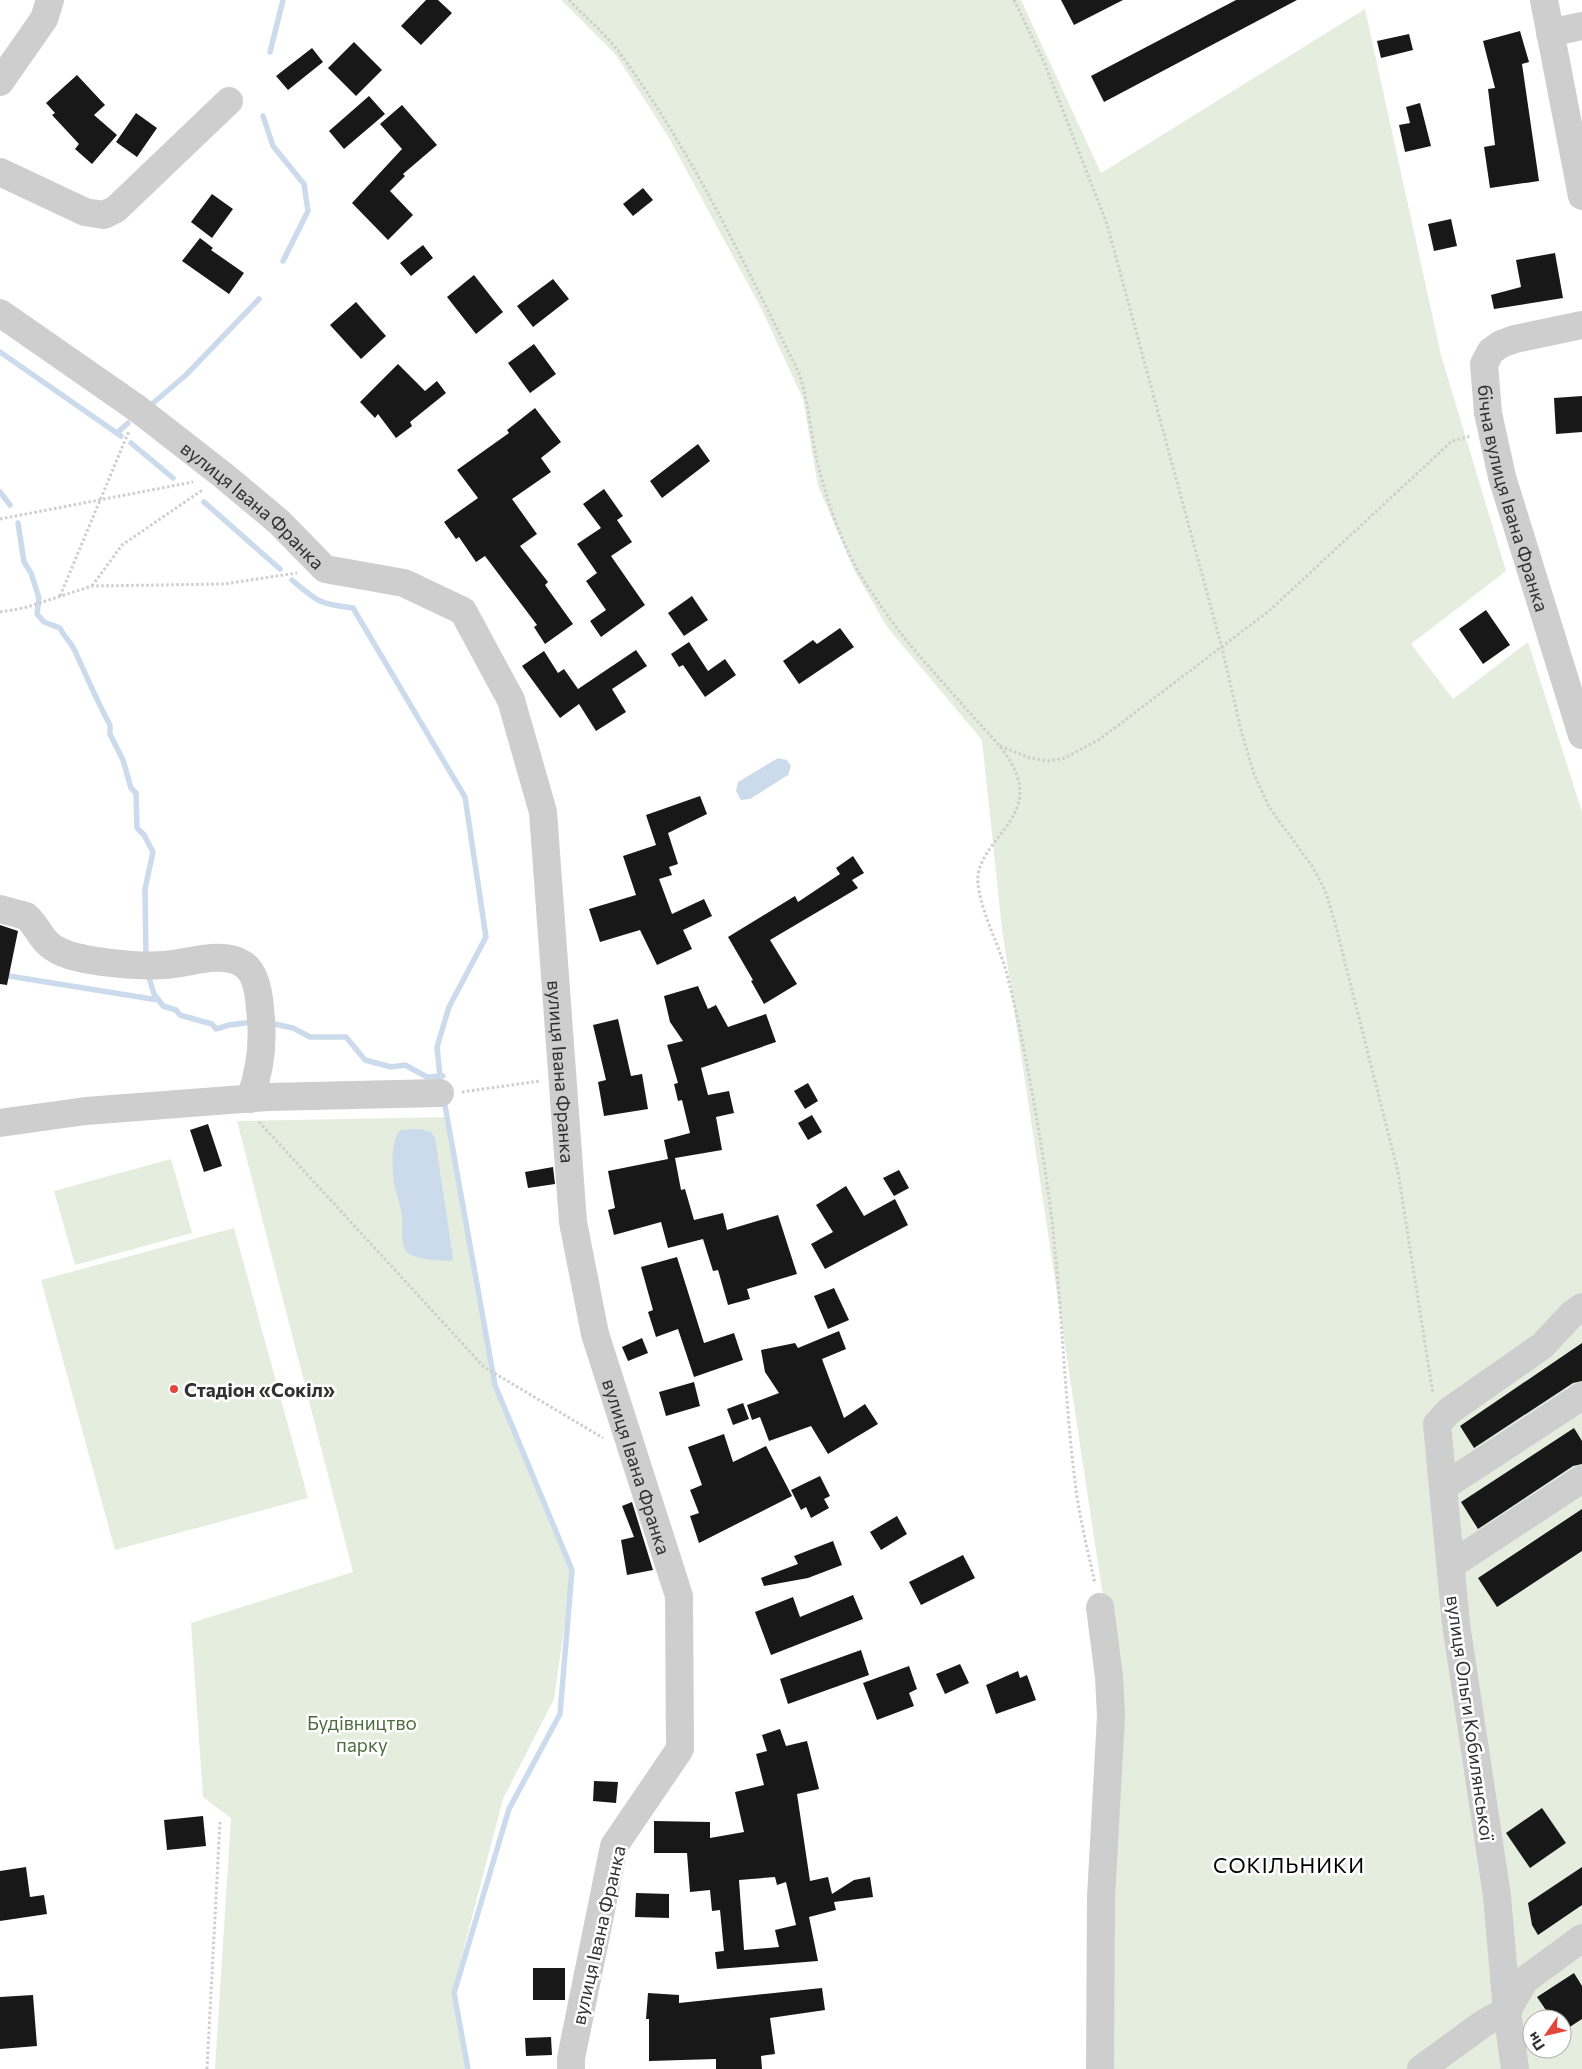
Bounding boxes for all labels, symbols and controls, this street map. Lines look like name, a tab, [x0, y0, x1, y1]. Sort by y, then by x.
street label: бічна вулиця Івана Франка	[1474, 384, 1555, 614]
street label: вулиця Івана Франка	[177, 436, 330, 574]
street label: вулиця Івана Франка	[544, 979, 580, 1164]
street label: вулиця Івана Франка	[598, 1376, 676, 1557]
place label: Стадіон «Сокіл»	[184, 1378, 335, 1401]
marker: Стадіон «Сокіл»	[168, 1383, 180, 1395]
street label: вулиця Ольги Кобилянської	[1442, 1594, 1500, 1843]
park label: Будівництво парку	[307, 1711, 417, 1756]
street label: вулиця Івана Франка	[566, 1843, 630, 2027]
district label: СОКІЛЬНИКИ	[1213, 1852, 1365, 1877]
north arrow	[1522, 2009, 1572, 2059]
text: Пн	[1524, 2029, 1548, 2054]

